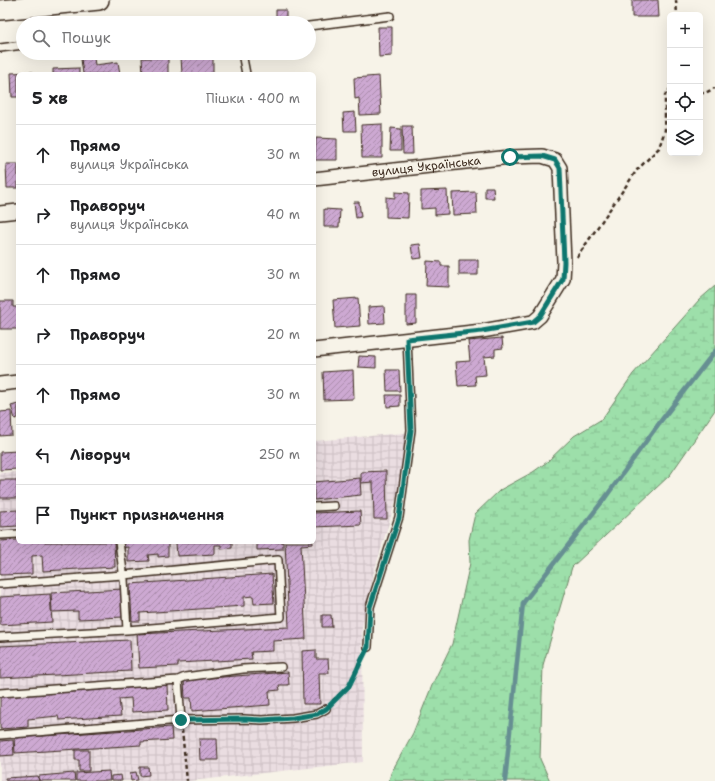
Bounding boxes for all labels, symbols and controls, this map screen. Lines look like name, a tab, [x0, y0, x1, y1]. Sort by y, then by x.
map controls	[667, 12, 703, 156]
button: +	[667, 12, 703, 48]
search box	[16, 16, 316, 60]
icon: search	[30, 27, 52, 49]
text: Пошук	[62, 28, 111, 48]
button: −	[667, 48, 703, 84]
button: locate	[667, 84, 703, 120]
text: 5 хв	[32, 87, 68, 109]
text: Пішки · 400 m	[206, 90, 300, 107]
button: layers	[667, 120, 703, 156]
text: Прямо	[70, 136, 120, 156]
icon: ahead	[32, 144, 54, 166]
text: 30 m	[266, 146, 300, 163]
route start	[501, 148, 519, 166]
street label: вулиця Українська	[371, 152, 482, 180]
text: вулиця Українська	[70, 156, 189, 173]
text: Праворуч	[70, 196, 145, 216]
icon: right	[32, 204, 54, 226]
text: 40 m	[266, 206, 300, 223]
text: вулиця Українська	[70, 216, 189, 233]
icon: ahead	[32, 264, 54, 286]
text: Прямо	[70, 265, 120, 285]
text: 30 m	[266, 266, 300, 283]
icon: right	[32, 324, 54, 346]
text: Праворуч	[70, 325, 145, 345]
text: 20 m	[267, 326, 300, 343]
icon: ahead	[32, 384, 54, 406]
text: Прямо	[70, 385, 120, 405]
text: 30 m	[266, 386, 300, 403]
icon: left	[32, 444, 54, 466]
text: Ліворуч	[70, 445, 130, 465]
text: 250 m	[259, 446, 300, 463]
icon: arrive	[32, 504, 54, 526]
text: Пункт призначення	[70, 505, 225, 525]
route end	[172, 711, 190, 729]

